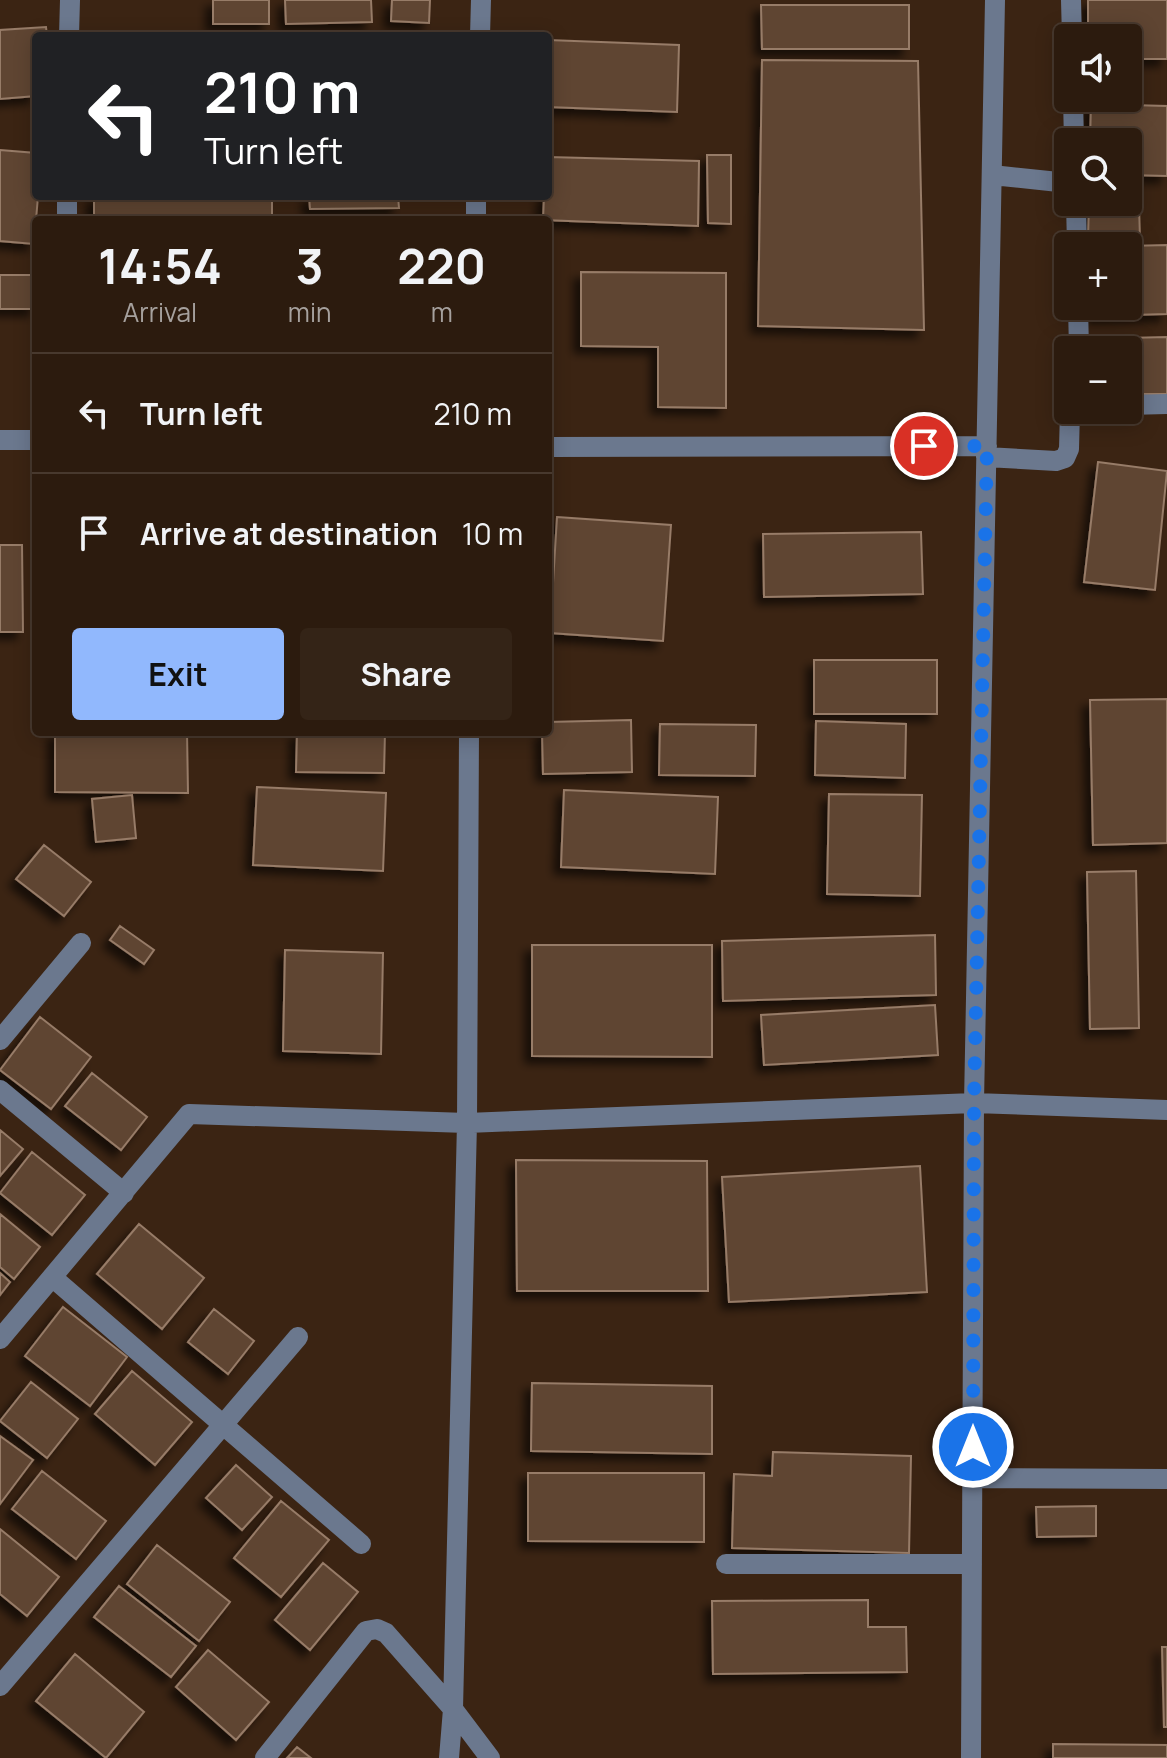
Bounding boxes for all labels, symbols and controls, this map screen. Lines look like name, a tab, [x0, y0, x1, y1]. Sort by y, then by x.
map controls	[1054, 24, 1142, 424]
button: sound	[1054, 24, 1142, 112]
text: 210 m	[204, 53, 360, 130]
icon: left	[72, 64, 176, 168]
text: Turn left	[204, 126, 343, 175]
button: search	[1054, 128, 1142, 216]
button: +	[1054, 232, 1142, 320]
text: 14:54	[98, 233, 222, 298]
text: 3	[296, 233, 324, 298]
text: 220	[397, 233, 486, 298]
text: Arrival	[123, 294, 197, 330]
text: min	[288, 294, 331, 330]
text: m	[431, 294, 453, 330]
button: −	[1054, 336, 1142, 424]
icon: left	[72, 391, 116, 435]
text: Turn left	[140, 393, 263, 434]
text: 210 m	[433, 393, 512, 434]
pin	[890, 412, 958, 480]
icon: arrive	[902, 424, 946, 468]
icon: arrive	[72, 511, 116, 555]
text: Arrive at destination	[140, 513, 438, 554]
text: 10 m	[462, 513, 523, 554]
button: Exit	[72, 628, 284, 720]
button: Share	[300, 628, 512, 720]
position arrow	[931, 1405, 1015, 1489]

